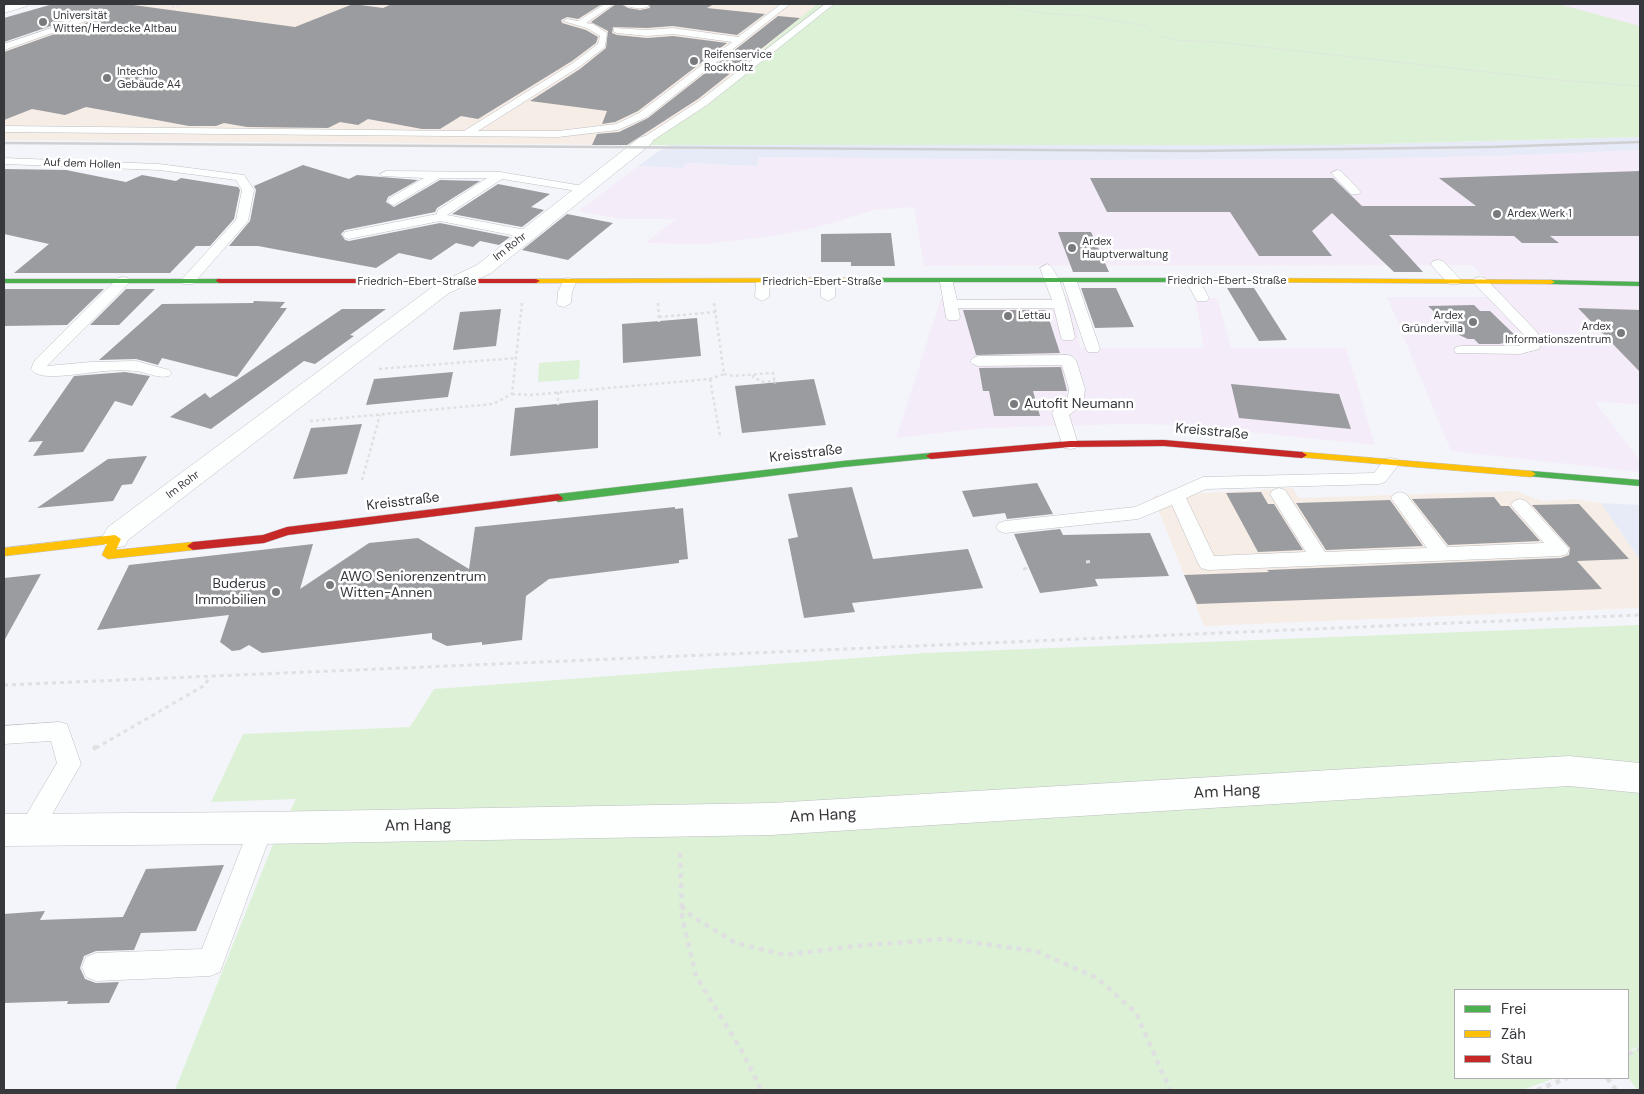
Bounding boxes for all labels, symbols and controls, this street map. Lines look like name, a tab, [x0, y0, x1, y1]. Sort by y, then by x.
place label: Universität Witten/Herdecke Altbau	[53, 9, 177, 35]
marker: Universität Witten/Herdecke Altbau	[37, 16, 49, 28]
place label: Reifenservice Rockholtz	[704, 48, 772, 74]
marker: Reifenservice Rockholtz	[688, 55, 700, 67]
place label: Intechlo Gebäude A4	[117, 65, 181, 91]
marker: Intechlo Gebäude A4	[101, 72, 113, 84]
street label: Auf dem Hollen	[43, 156, 121, 172]
place label: Ardex Werk 1	[1507, 207, 1572, 221]
marker: Ardex Werk 1	[1491, 208, 1503, 220]
street label: Im Rohr	[491, 230, 529, 264]
place label: Ardex Hauptverwaltung	[1082, 235, 1168, 261]
marker: Ardex Hauptverwaltung	[1066, 242, 1078, 254]
street label: Friedrich-Ebert-Straße	[1168, 274, 1286, 288]
street label: Friedrich-Ebert-Straße	[358, 275, 476, 289]
street label: Friedrich-Ebert-Straße	[763, 275, 881, 289]
place label: Lettau	[1018, 309, 1051, 323]
place label: Ardex Gründervilla	[1401, 309, 1463, 335]
marker: Lettau	[1002, 310, 1014, 322]
marker: Ardex Gründervilla	[1467, 316, 1479, 328]
place label: Ardex Informationszentrum	[1505, 320, 1611, 346]
marker: Ardex Informationszentrum	[1615, 327, 1627, 339]
place label: Autofit Neumann	[1024, 396, 1134, 412]
marker: Autofit Neumann	[1008, 398, 1020, 410]
street label: Kreisstraße	[1175, 420, 1249, 444]
street label: Kreisstraße	[769, 441, 843, 467]
street label: Im Rohr	[164, 468, 202, 502]
street label: Kreisstraße	[366, 489, 440, 515]
place label: AWO Seniorenzentrum Witten-Annen	[340, 569, 486, 602]
place label: Buderus Immobilien	[195, 576, 266, 608]
marker: AWO Seniorenzentrum Witten-Annen	[324, 579, 336, 591]
marker: Buderus Immobilien	[270, 586, 282, 598]
street label: Am Hang	[1193, 781, 1261, 803]
street label: Am Hang	[789, 805, 857, 827]
street label: Am Hang	[384, 816, 452, 836]
legend	[1454, 989, 1629, 1079]
text: Frei	[1501, 999, 1526, 1019]
text: Zäh	[1501, 1024, 1526, 1044]
text: Stau	[1501, 1049, 1532, 1069]

